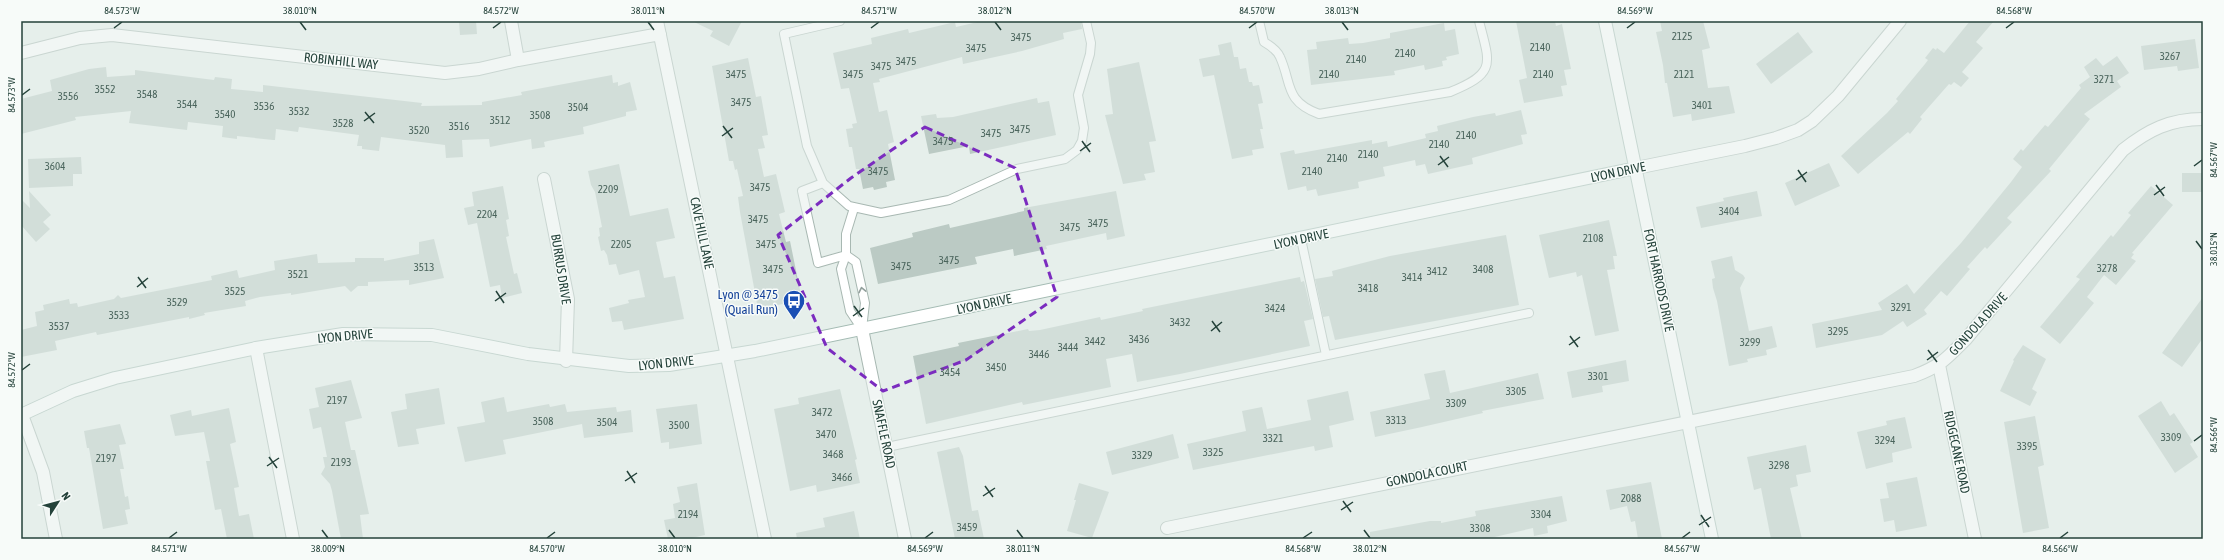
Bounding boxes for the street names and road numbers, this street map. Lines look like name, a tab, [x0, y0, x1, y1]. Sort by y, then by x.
street label: ROBINHILL WAY	[303, 50, 379, 72]
street label: LYON DRIVE	[1589, 159, 1647, 185]
street label: CAVE HILL LANE	[687, 196, 717, 271]
street label: LYON DRIVE	[1272, 226, 1330, 252]
street label: FORT HARRODS DRIVE	[1641, 227, 1677, 333]
street label: BURRUS DRIVE	[548, 233, 574, 306]
street label: GONDOLA DRIVE	[1946, 289, 2010, 358]
street label: LYON DRIVE	[955, 291, 1013, 317]
street label: LYON DRIVE	[317, 326, 374, 346]
street label: LYON DRIVE	[638, 353, 695, 373]
street label: SNAFFLE ROAD	[869, 398, 899, 470]
street label: RIDGECANE ROAD	[1941, 409, 1973, 495]
street label: GONDOLA COURT	[1385, 458, 1470, 490]

